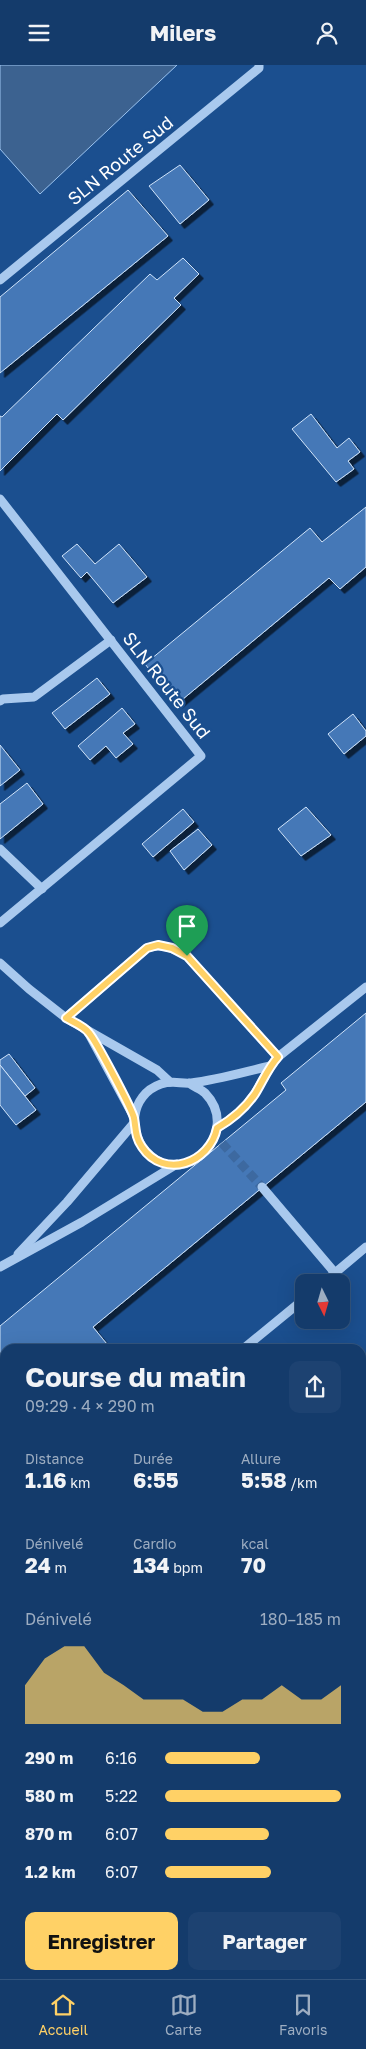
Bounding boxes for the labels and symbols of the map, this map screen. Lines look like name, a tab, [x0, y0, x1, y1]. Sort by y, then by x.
street label: SLN Route Sud	[63, 111, 177, 209]
street label: SLN Route Sud	[119, 627, 215, 743]
pin	[166, 905, 208, 956]
north arrow	[295, 1274, 350, 1329]

